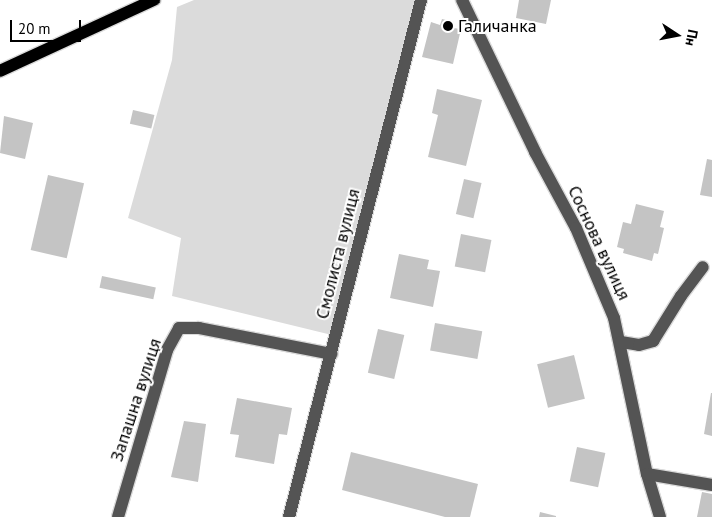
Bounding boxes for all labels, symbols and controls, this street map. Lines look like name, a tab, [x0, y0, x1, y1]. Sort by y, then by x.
scale bar	[12, 10, 84, 42]
north arrow	[652, 10, 702, 60]
place label: Галичанка	[458, 15, 537, 37]
text: 20 m	[18, 19, 51, 38]
marker: Галичанка	[442, 20, 454, 32]
text: Пн	[681, 28, 702, 48]
street label: Соснова вулиця	[563, 182, 635, 304]
street label: Смолиста вулиця	[311, 187, 365, 321]
street label: Запашна вулиця	[106, 336, 166, 464]

